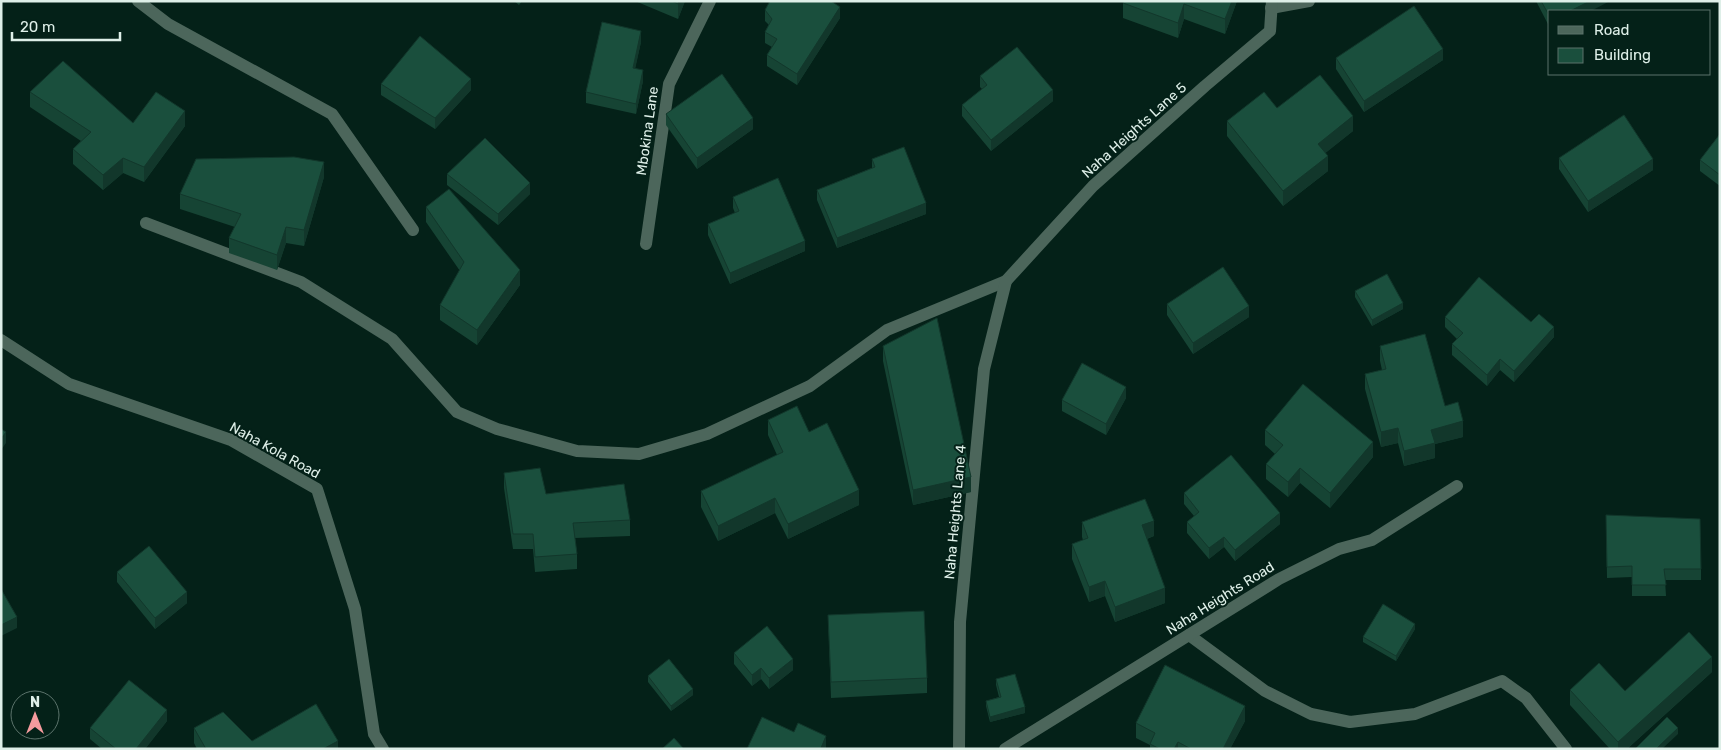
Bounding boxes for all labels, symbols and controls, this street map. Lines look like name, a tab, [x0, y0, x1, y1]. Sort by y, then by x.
scale bar	[12, 10, 120, 42]
legend	[1548, 10, 1711, 75]
text: 20 m	[20, 18, 55, 36]
text: Road	[1594, 21, 1630, 39]
text: Building	[1594, 46, 1651, 64]
street label: Naha Heights Lane 5	[1079, 79, 1190, 182]
street label: Mbokina Lane	[633, 85, 662, 177]
street label: Naha Kola Road	[227, 419, 323, 482]
street label: Naha Heights Lane 4	[941, 444, 970, 580]
street label: Naha Heights Road	[1163, 558, 1278, 639]
north arrow	[10, 690, 60, 740]
text: N	[30, 694, 40, 711]

